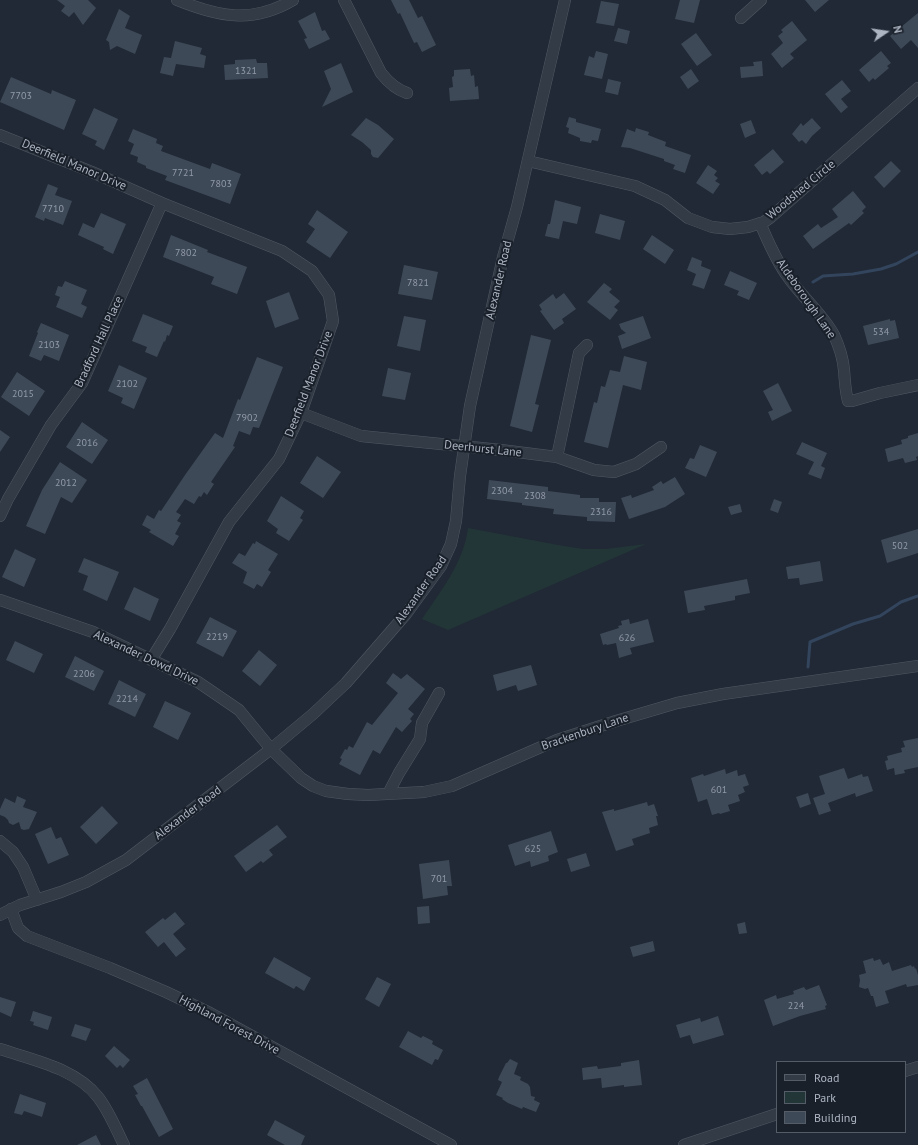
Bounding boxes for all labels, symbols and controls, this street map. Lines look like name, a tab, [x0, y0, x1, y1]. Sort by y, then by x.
north arrow	[866, 12, 906, 52]
text: N	[890, 24, 905, 34]
house number: 1321	[235, 65, 257, 77]
house number: 7703	[10, 90, 32, 102]
street label: Deerfield Manor Drive	[19, 136, 129, 194]
street label: Woodshed Circle	[764, 157, 838, 223]
house number: 7721	[172, 167, 194, 179]
house number: 7803	[210, 178, 232, 190]
house number: 7710	[42, 203, 64, 215]
street label: Alexander Road	[483, 239, 515, 321]
house number: 7802	[175, 247, 197, 259]
street label: Aldeborough Lane	[773, 256, 839, 342]
house number: 7821	[407, 277, 429, 289]
street label: Bradford Hall Place	[72, 294, 126, 390]
house number: 534	[873, 326, 889, 338]
street label: Deerfield Manor Drive	[282, 329, 336, 439]
house number: 2103	[38, 339, 60, 351]
house number: 2102	[116, 378, 138, 390]
house number: 2015	[12, 388, 34, 400]
house number: 7902	[236, 412, 258, 424]
house number: 2016	[76, 437, 98, 449]
street label: Deerhurst Lane	[443, 438, 523, 460]
house number: 2012	[55, 477, 77, 489]
house number: 2304	[491, 485, 513, 497]
house number: 2308	[524, 490, 546, 502]
house number: 2316	[590, 506, 612, 518]
house number: 502	[892, 540, 908, 552]
street label: Alexander Road	[392, 553, 450, 627]
street label: Alexander Dowd Drive	[91, 627, 201, 689]
house number: 2219	[206, 631, 228, 643]
house number: 626	[619, 632, 635, 644]
house number: 2206	[73, 668, 95, 680]
house number: 2214	[116, 693, 138, 705]
street label: Brackenbury Lane	[540, 710, 630, 754]
street label: Alexander Road	[152, 783, 224, 843]
house number: 601	[711, 784, 727, 796]
house number: 625	[525, 843, 541, 855]
house number: 701	[431, 873, 447, 885]
street label: Highland Forest Drive	[176, 992, 282, 1058]
house number: 224	[788, 1000, 804, 1012]
legend	[776, 1061, 906, 1133]
text: Road	[814, 1070, 839, 1085]
text: Park	[814, 1090, 836, 1105]
text: Building	[814, 1110, 857, 1125]

